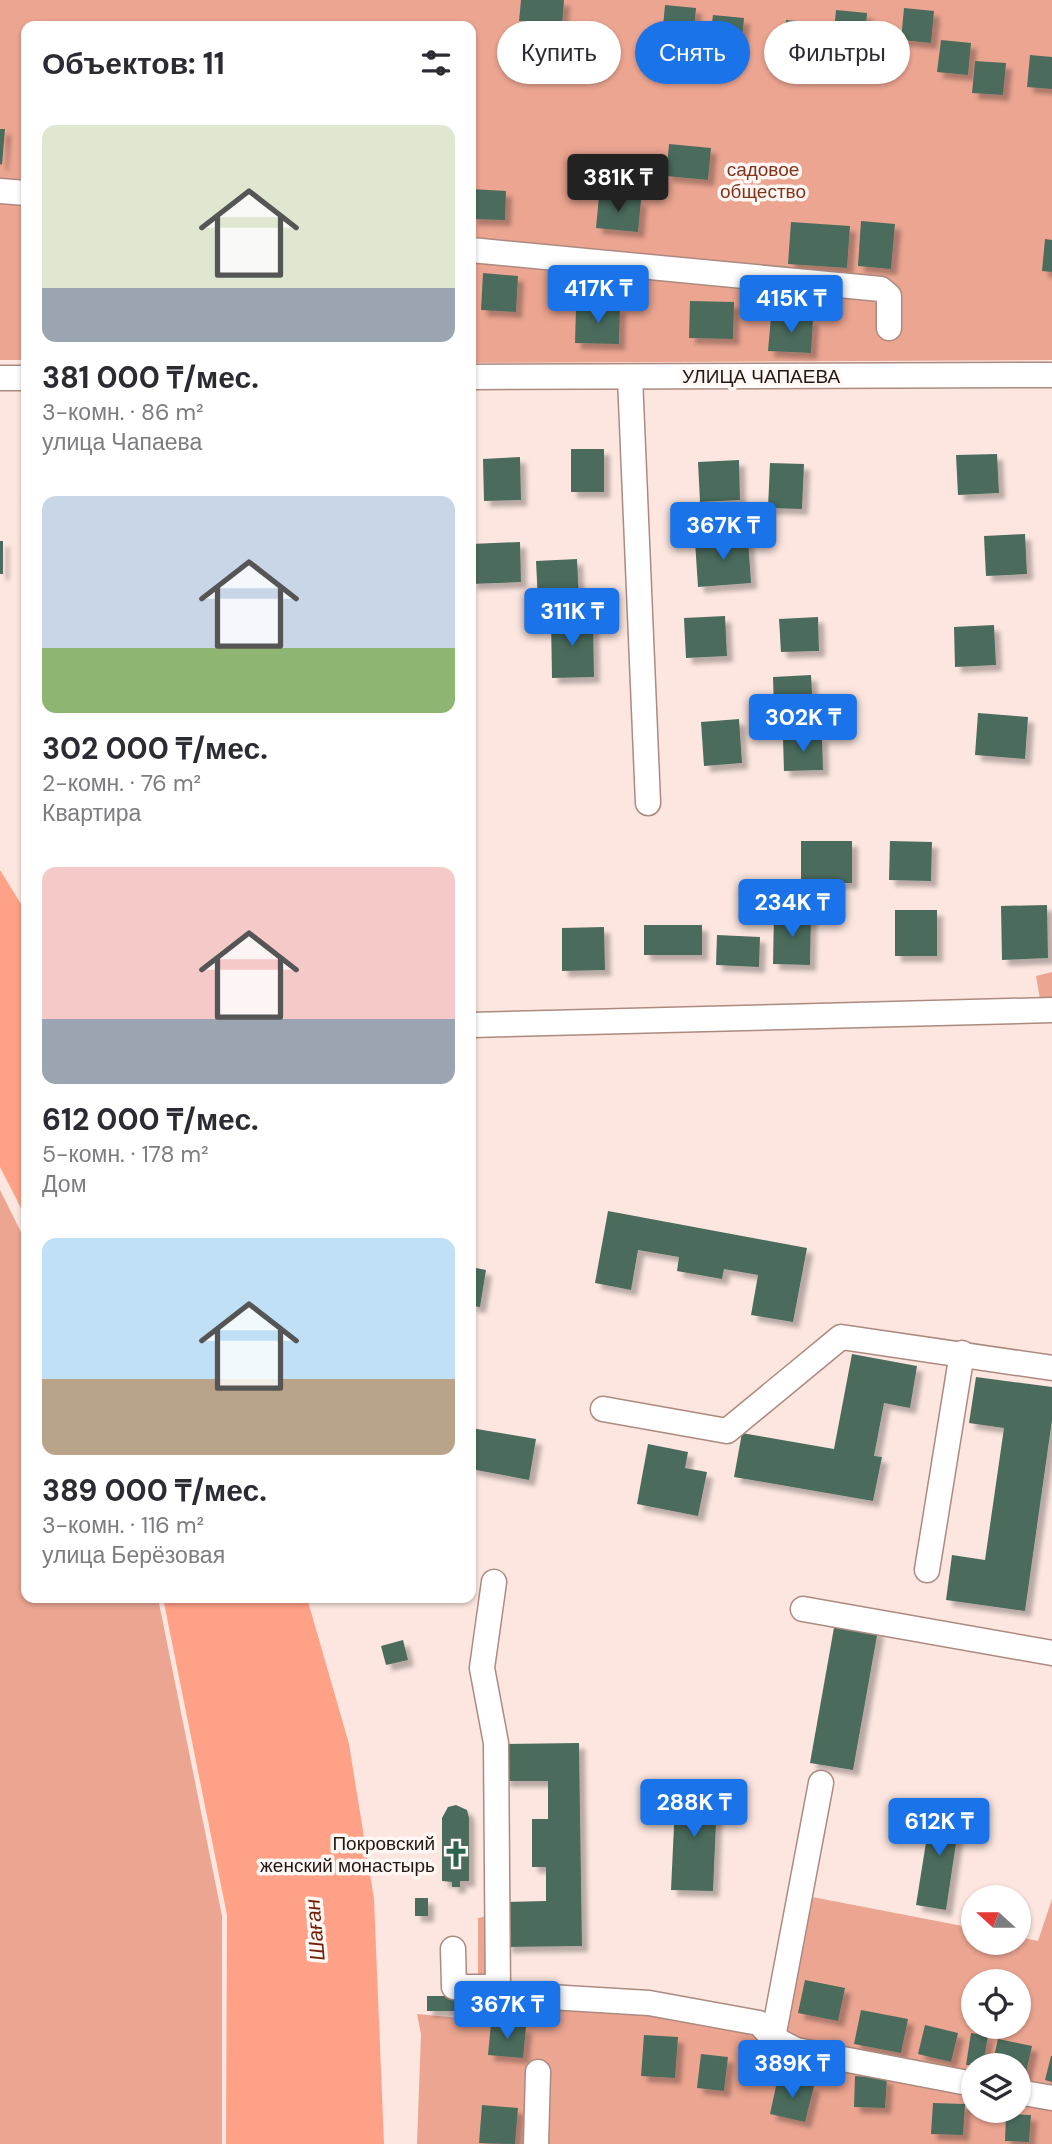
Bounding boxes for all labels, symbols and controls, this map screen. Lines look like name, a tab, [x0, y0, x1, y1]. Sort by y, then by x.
chip: Купить	[497, 21, 621, 84]
chip: Снять	[635, 21, 750, 84]
chip: Фильтры	[764, 21, 910, 84]
text: Объектов: 11	[42, 44, 225, 83]
icon: filters	[417, 44, 455, 82]
pin: 381K ₸	[561, 154, 675, 214]
park label: садовое общество	[720, 157, 806, 204]
text: 381K ₸	[583, 162, 653, 192]
icon: home	[186, 170, 312, 296]
pin: 417K ₸	[541, 266, 655, 325]
text: 417K ₸	[564, 273, 632, 303]
pin: 415K ₸	[734, 276, 848, 335]
text: 415K ₸	[756, 283, 826, 313]
text: 381 000 ₸/мес.	[42, 358, 259, 397]
street label: УЛИЦА ЧАПАЕВА	[682, 364, 840, 389]
text: 3-комн. · 86 m²	[42, 397, 204, 427]
text: улица Чапаева	[42, 427, 202, 457]
pin: 367K ₸	[666, 503, 780, 562]
text: 367K ₸	[686, 510, 760, 540]
icon: home	[186, 541, 312, 667]
pin: 311K ₸	[515, 588, 629, 648]
text: 311K ₸	[540, 596, 604, 626]
pin: 302K ₸	[746, 694, 860, 754]
text: 302K ₸	[765, 702, 841, 732]
text: 302 000 ₸/мес.	[42, 729, 268, 768]
text: 2-комн. · 76 m²	[42, 768, 201, 798]
text: Квартира	[42, 798, 141, 828]
pin: 234K ₸	[735, 880, 849, 939]
text: 234K ₸	[754, 887, 830, 917]
icon: home	[186, 912, 312, 1038]
text: 612 000 ₸/мес.	[42, 1100, 259, 1139]
text: 5-комн. · 178 m²	[42, 1139, 209, 1169]
text: Дом	[42, 1169, 86, 1199]
icon: home	[186, 1283, 312, 1409]
text: 389 000 ₸/мес.	[42, 1471, 267, 1510]
text: 3-комн. · 116 m²	[42, 1510, 204, 1540]
text: улица Берёзовая	[42, 1540, 225, 1570]
pin: 288K ₸	[637, 1780, 751, 1839]
text: 288K ₸	[656, 1787, 732, 1817]
pin: 612K ₸	[882, 1798, 996, 1858]
text: 612K ₸	[904, 1806, 974, 1836]
place label: Покровский женский монастырь	[260, 1831, 435, 1878]
church icon: Покровский женский монастырь	[441, 1839, 471, 1869]
north arrow	[961, 1885, 1031, 1955]
map controls	[961, 1885, 1031, 2123]
water label: Шаған	[298, 1897, 332, 1962]
button: locate	[961, 1969, 1031, 2039]
pin: 367K ₸	[450, 1982, 564, 2041]
text: 367K ₸	[470, 1989, 544, 2019]
pin: 389K ₸	[735, 2040, 849, 2100]
text: 389K ₸	[754, 2048, 830, 2078]
button: layers	[961, 2053, 1031, 2123]

